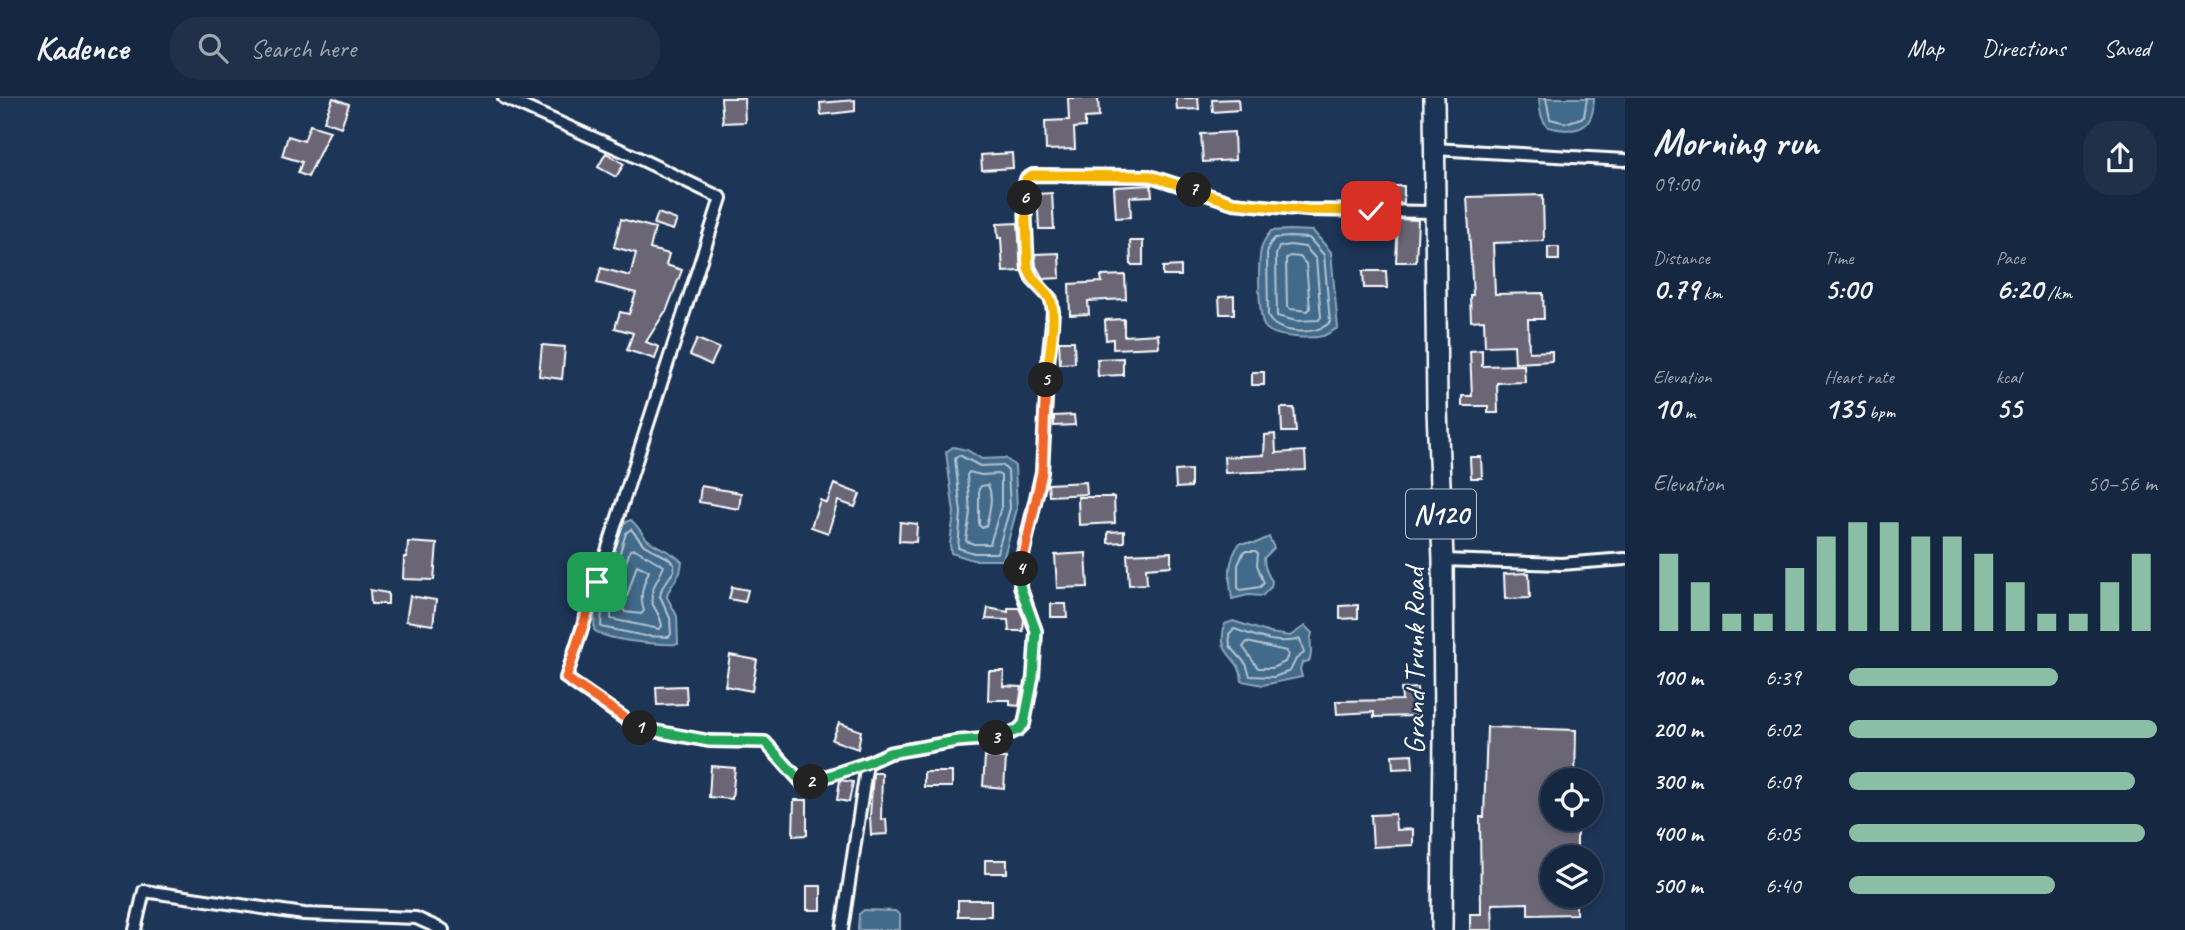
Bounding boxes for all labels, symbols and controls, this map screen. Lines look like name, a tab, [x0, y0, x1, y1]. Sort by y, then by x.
search box	[170, 17, 660, 80]
text: Kadence	[35, 27, 128, 69]
icon: search	[194, 29, 232, 67]
text: Search here	[250, 32, 356, 65]
text: Map	[1907, 33, 1944, 63]
text: Directions	[1982, 33, 2065, 63]
text: Saved	[2103, 33, 2150, 63]
text: Morning run	[1653, 119, 1819, 166]
button: share	[2083, 121, 2157, 195]
text: 09:00	[1653, 169, 1699, 198]
pin: 7	[1176, 172, 1212, 208]
text: 7	[1189, 177, 1198, 201]
pin: 6	[1007, 180, 1042, 216]
pin	[1341, 181, 1401, 241]
text: 6	[1020, 185, 1029, 209]
icon: check	[1352, 192, 1390, 230]
text: Distance	[1653, 246, 1710, 270]
text: Time	[1824, 246, 1853, 270]
text: Pace	[1996, 246, 2025, 270]
text: 0.79	[1653, 270, 1699, 308]
text: 5:00	[1824, 270, 1870, 308]
text: 6:20	[1996, 270, 2043, 308]
text: km	[1699, 281, 1722, 305]
text: /km	[2043, 281, 2072, 305]
pin: 5	[1028, 362, 1064, 398]
text: Elevation	[1653, 365, 1711, 389]
text: Heart rate	[1824, 365, 1894, 389]
text: kcal	[1996, 365, 2021, 389]
text: 5	[1041, 367, 1050, 391]
text: 10	[1653, 389, 1680, 427]
text: 135	[1824, 389, 1864, 427]
text: 55	[1996, 389, 2022, 427]
text: m	[1680, 400, 1695, 424]
text: bpm	[1864, 400, 1895, 424]
text: Elevation	[1653, 469, 1724, 498]
text: 50–56 m	[2087, 469, 2157, 498]
road number: N120	[1406, 490, 1476, 538]
pin	[567, 552, 627, 612]
pin: 4	[1004, 552, 1038, 587]
text: 4	[1016, 556, 1025, 580]
icon: arrive	[578, 563, 616, 601]
street label: Grand Trunk Road	[1395, 563, 1433, 754]
text: 100 m	[1653, 663, 1703, 692]
text: 6:39	[1765, 663, 1801, 692]
pin: 1	[622, 710, 658, 746]
text: 1	[635, 715, 644, 739]
text: 200 m	[1653, 715, 1703, 744]
text: 6:02	[1765, 715, 1801, 744]
pin: 3	[978, 720, 1014, 756]
text: 3	[991, 725, 1000, 749]
pin: 2	[794, 764, 828, 800]
text: 300 m	[1653, 767, 1703, 796]
text: 6:09	[1765, 767, 1801, 796]
map controls	[1540, 768, 1603, 908]
button: locate	[1540, 768, 1603, 831]
text: 2	[806, 769, 815, 793]
text: 400 m	[1653, 819, 1703, 848]
text: 6:05	[1765, 819, 1801, 848]
button: layers	[1540, 845, 1603, 908]
text: 500 m	[1653, 871, 1702, 900]
text: 6:40	[1765, 871, 1801, 900]

